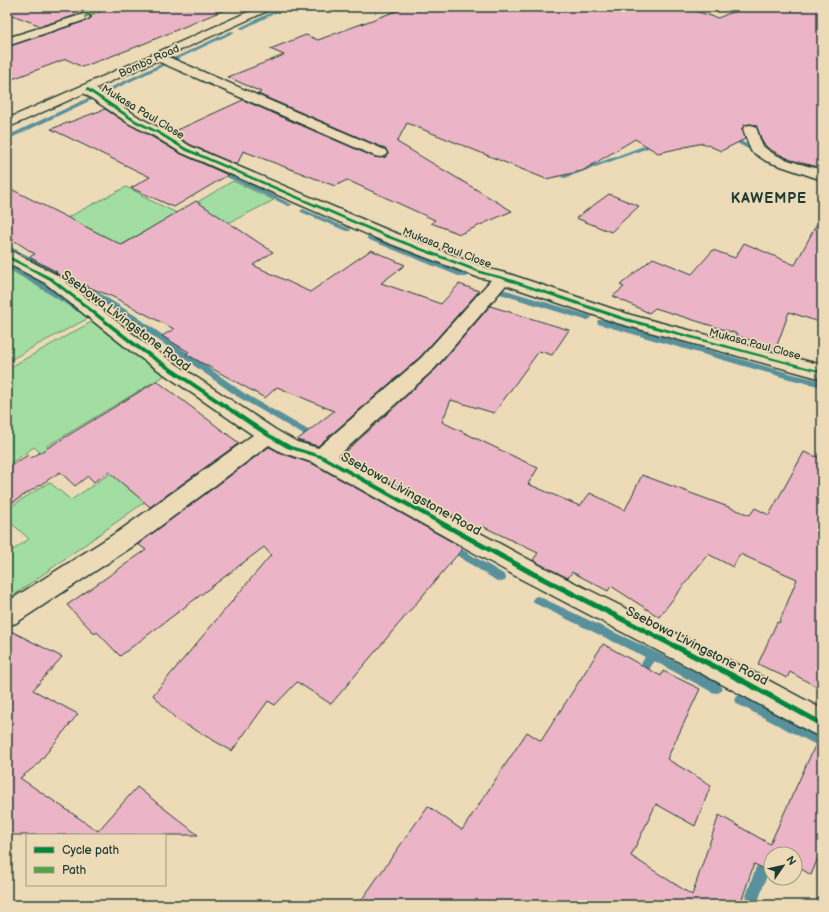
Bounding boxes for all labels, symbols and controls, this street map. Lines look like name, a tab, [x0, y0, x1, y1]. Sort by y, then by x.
street label: Bombo Road	[117, 42, 181, 80]
street label: Mukasa Paul Close	[99, 82, 187, 142]
district label: KAWEMPE	[731, 190, 807, 207]
street label: Mukasa Paul Close	[401, 225, 494, 271]
street label: Ssebowa Livingstone Road	[58, 267, 194, 375]
street label: Mukasa Paul Close	[708, 326, 803, 363]
street label: Ssebowa Livingstone Road	[338, 449, 484, 539]
street label: Ssebowa Livingstone Road	[623, 603, 771, 689]
legend	[26, 834, 166, 886]
text: Cycle path	[62, 843, 119, 858]
north arrow	[763, 846, 803, 886]
text: N	[783, 854, 799, 868]
text: Path	[62, 863, 87, 878]

